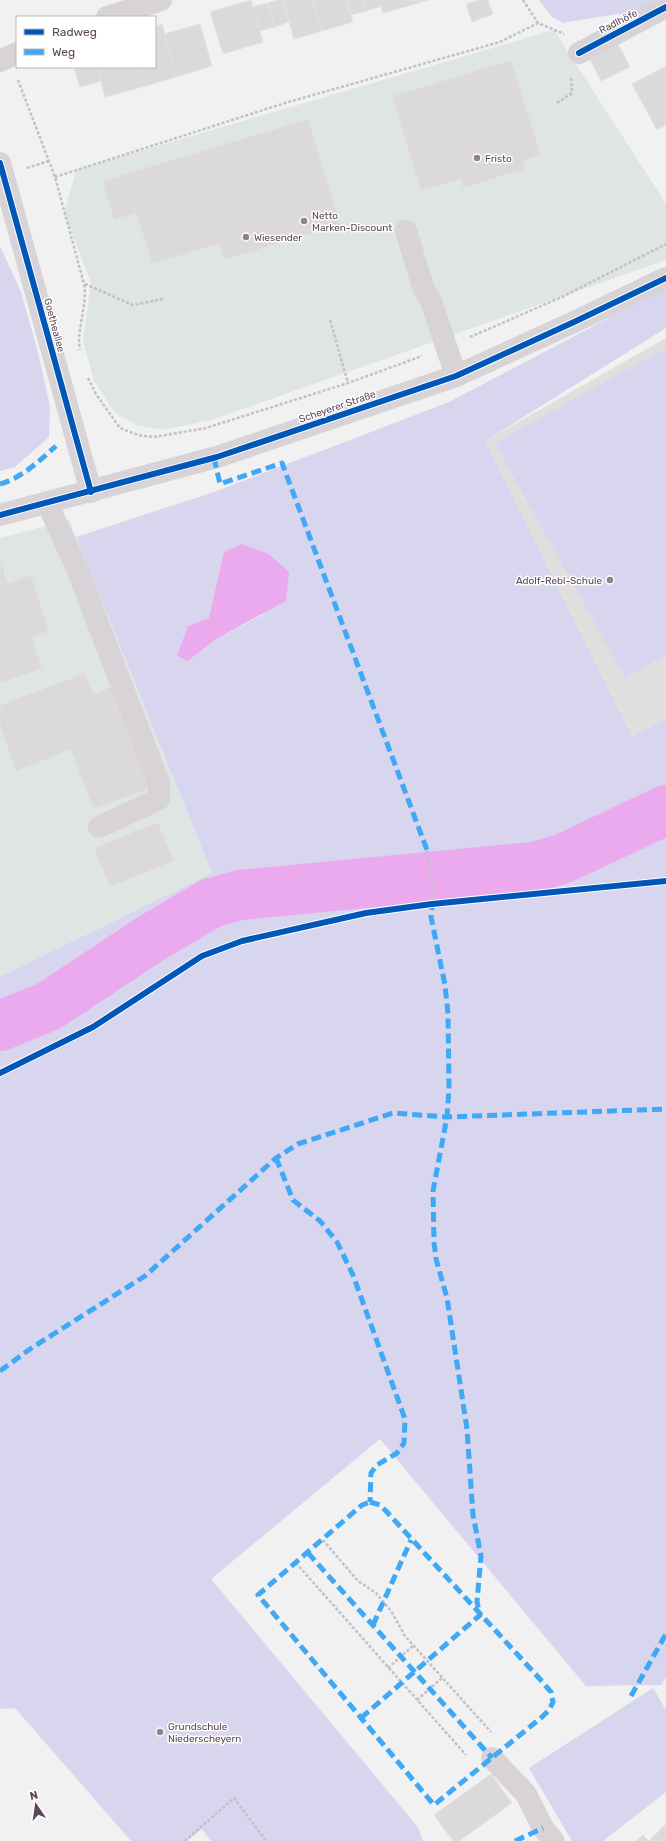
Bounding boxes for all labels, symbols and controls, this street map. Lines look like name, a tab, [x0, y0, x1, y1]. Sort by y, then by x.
street label: Radlhöfe	[597, 7, 640, 37]
legend	[16, 16, 156, 68]
text: Radweg	[52, 25, 97, 39]
text: Weg	[52, 45, 75, 59]
marker: Fristo	[472, 153, 482, 163]
place label: Fristo	[485, 153, 512, 165]
place label: Netto Marken-Discount	[312, 210, 392, 234]
marker: Netto Marken-Discount	[299, 216, 309, 226]
marker: Wiesender	[241, 232, 251, 242]
place label: Wiesender	[254, 232, 302, 244]
street label: Goetheallee	[41, 297, 67, 354]
street label: Scheyerer Straße	[297, 388, 378, 426]
place label: Adolf-Rebl-Schule	[516, 575, 602, 587]
marker: Adolf-Rebl-Schule	[605, 575, 615, 585]
place label: Grundschule Niederscheyern	[168, 1721, 241, 1745]
marker: Grundschule Niederscheyern	[155, 1727, 165, 1737]
north arrow	[16, 1785, 56, 1825]
text: N	[29, 1789, 39, 1803]

